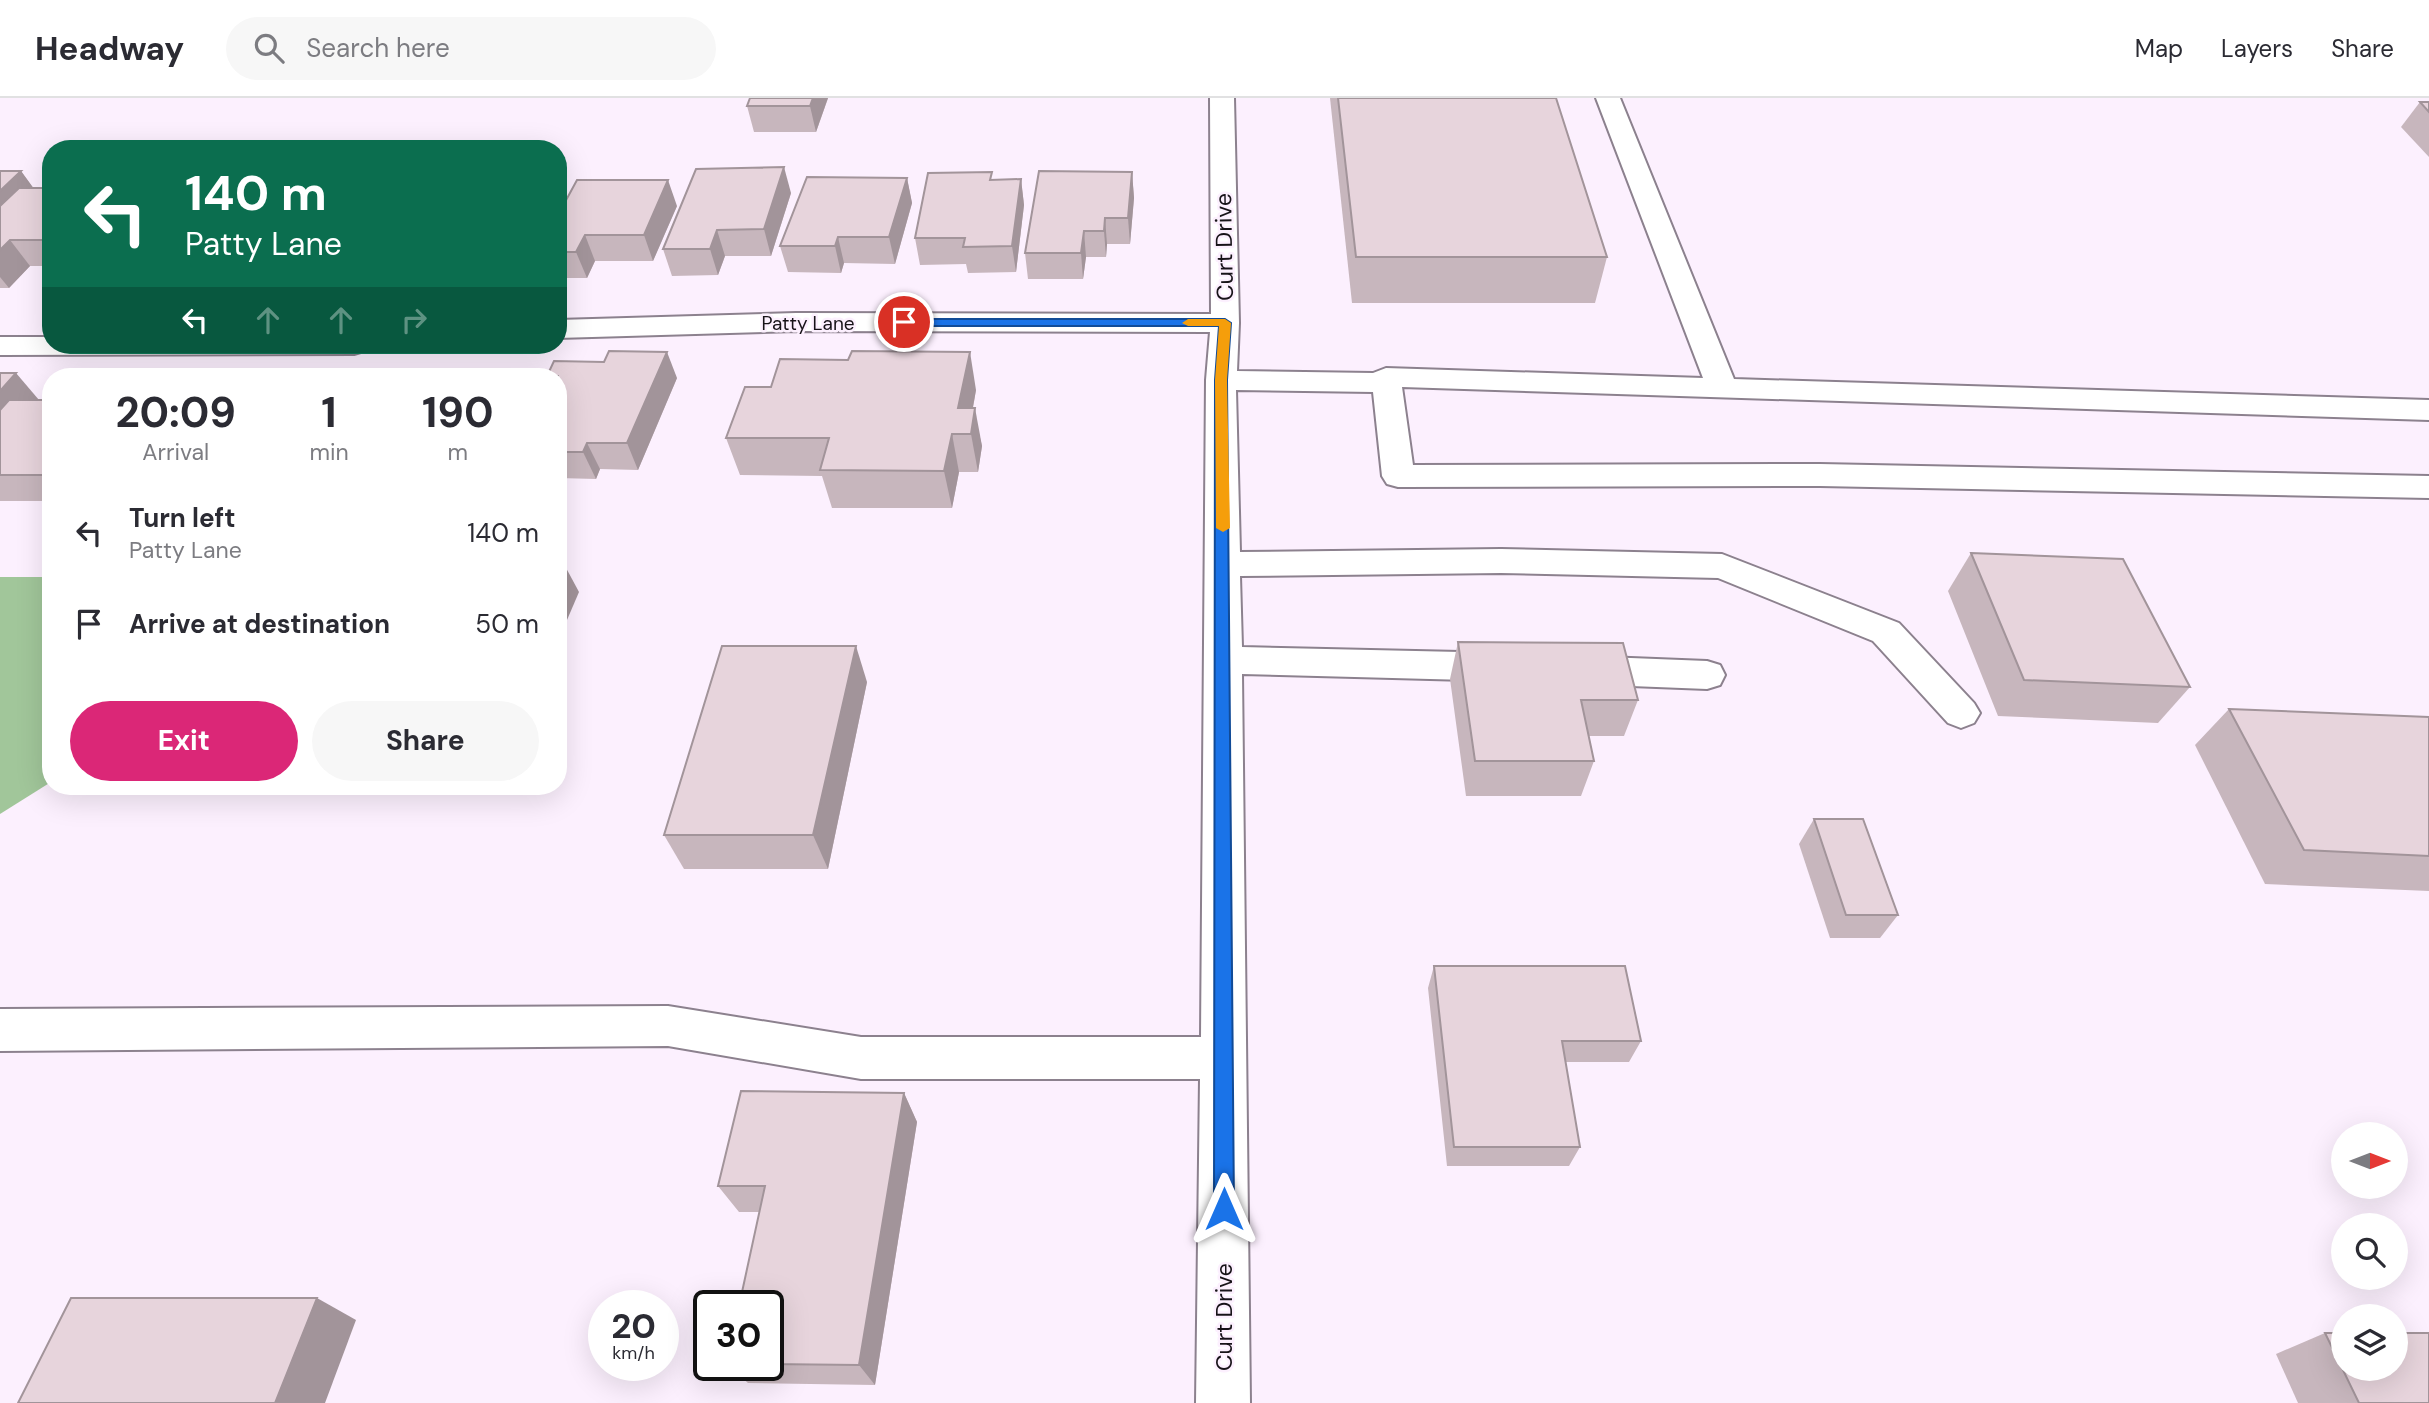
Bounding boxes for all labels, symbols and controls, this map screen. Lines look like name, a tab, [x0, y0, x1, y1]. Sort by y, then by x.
search box	[226, 17, 716, 80]
text: Headway	[35, 27, 184, 70]
icon: search	[250, 29, 288, 67]
text: Search here	[306, 31, 450, 65]
text: Map	[2135, 33, 2183, 64]
text: Layers	[2221, 33, 2293, 64]
text: Share	[2331, 33, 2394, 64]
text: 140 m	[185, 161, 327, 225]
icon: left	[70, 168, 161, 259]
street label: Curt Drive	[1208, 193, 1240, 301]
text: Patty Lane	[185, 223, 342, 265]
pin	[874, 292, 934, 352]
icon: left	[176, 301, 214, 339]
icon: ahead	[249, 301, 287, 339]
icon: ahead	[322, 301, 360, 339]
icon: right	[395, 301, 433, 339]
icon: arrive	[885, 303, 923, 341]
street label: Patty Lane	[761, 311, 855, 336]
text: 20:09	[115, 385, 236, 440]
text: 1	[321, 385, 337, 440]
text: 190	[422, 385, 494, 440]
text: Arrival	[142, 437, 209, 467]
text: min	[309, 437, 349, 467]
text: m	[448, 437, 468, 467]
text: Turn left	[129, 501, 236, 535]
icon: left	[70, 514, 108, 552]
text: 140 m	[467, 516, 539, 550]
text: Patty Lane	[129, 535, 242, 565]
icon: arrive	[70, 605, 108, 643]
text: Arrive at destination	[129, 607, 390, 641]
text: 50 m	[475, 607, 539, 641]
button: Exit	[70, 701, 298, 781]
button: Share	[312, 701, 539, 781]
north arrow	[2331, 1122, 2408, 1199]
map controls	[2331, 1122, 2408, 1381]
position arrow	[1187, 1172, 1261, 1246]
button: search	[2331, 1213, 2408, 1290]
street label: Curt Drive	[1209, 1263, 1239, 1371]
speed limit sign: 30	[693, 1290, 784, 1381]
text: 20	[611, 1303, 656, 1349]
button: layers	[2331, 1304, 2408, 1381]
text: km/h	[612, 1341, 655, 1365]

